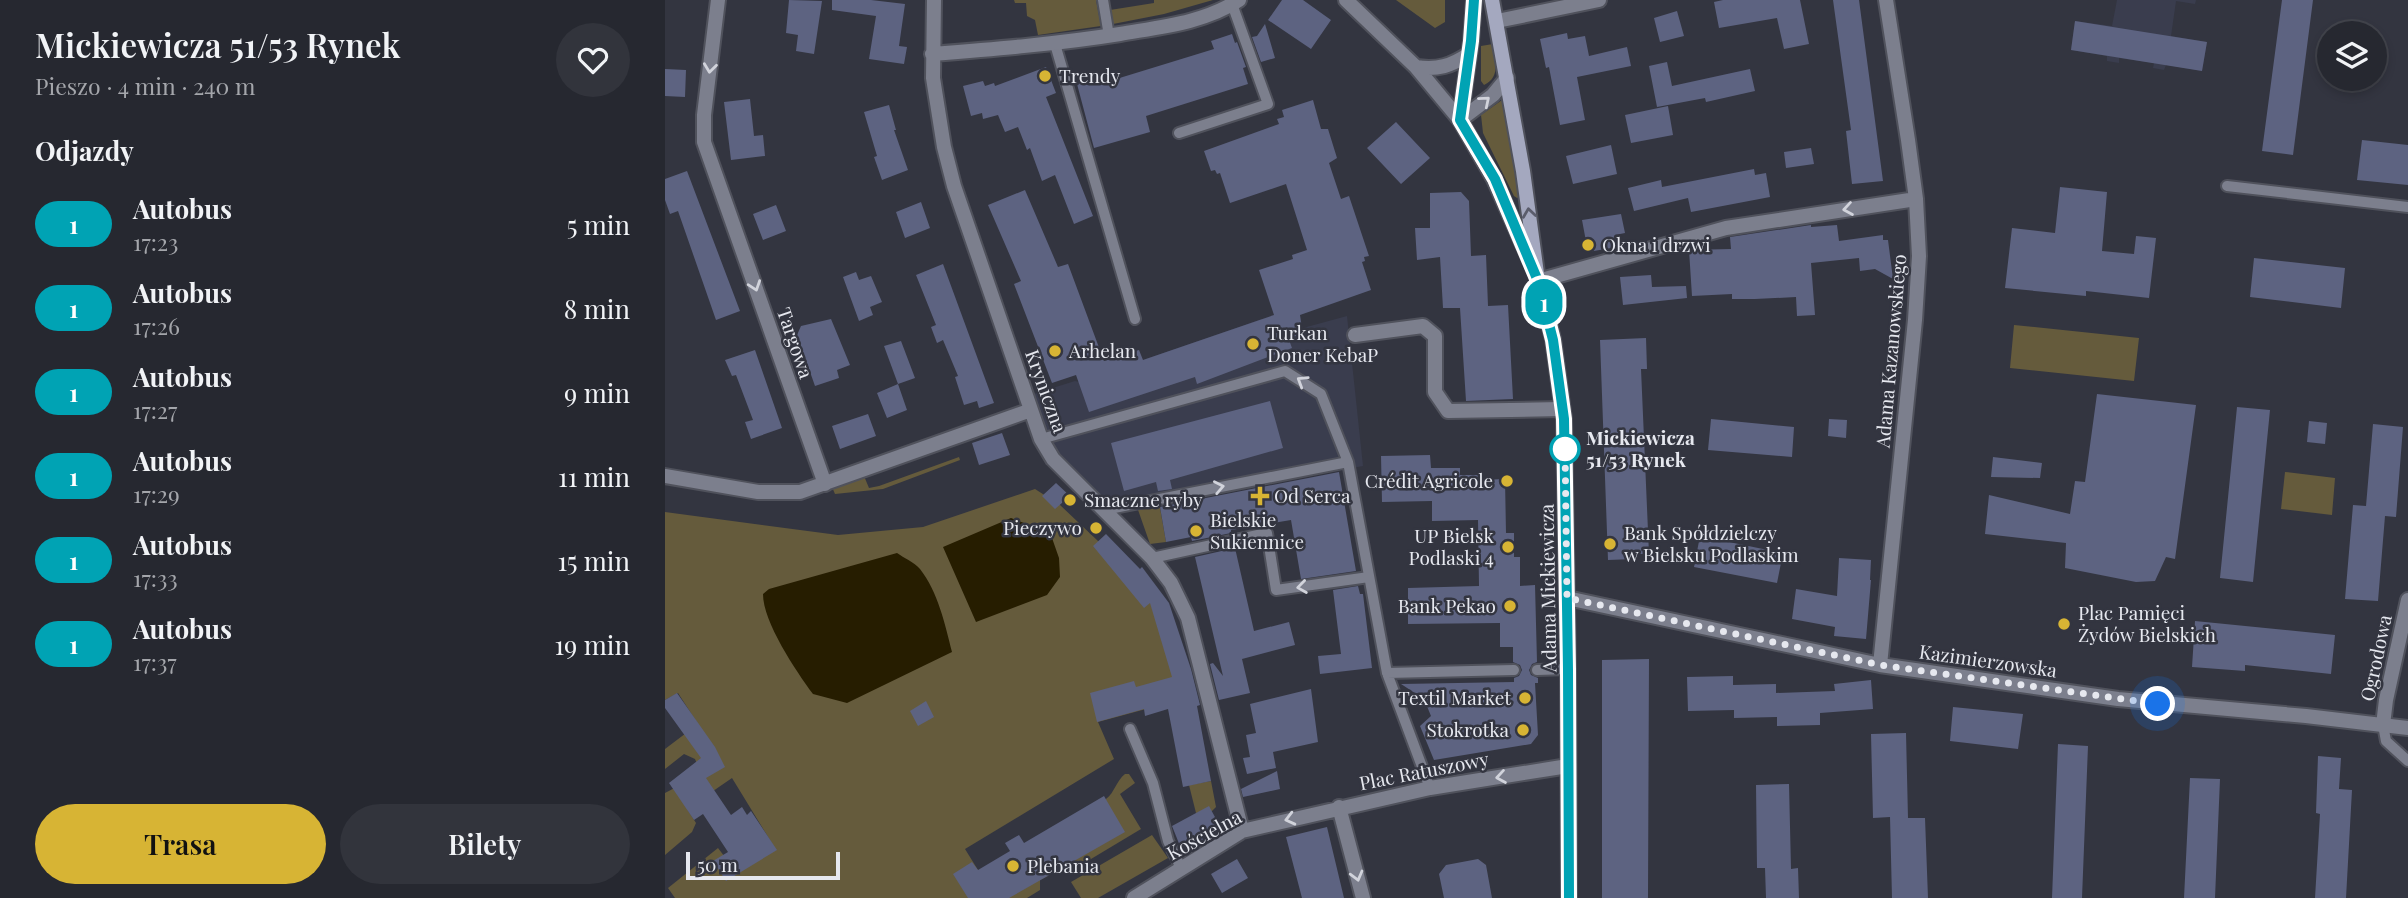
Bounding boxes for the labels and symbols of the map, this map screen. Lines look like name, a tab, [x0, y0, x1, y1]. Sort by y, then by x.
one-way arrow	[702, 62, 717, 74]
place label: Trendy	[1059, 62, 1121, 88]
marker: Trendy	[1037, 68, 1053, 84]
one-way arrow	[1477, 97, 1490, 109]
one-way arrow	[1842, 201, 1854, 216]
one-way arrow	[1522, 207, 1537, 219]
place label: Okna i drzwi	[1602, 231, 1711, 257]
marker: Okna i drzwi	[1580, 237, 1596, 253]
street label: Adama Kazanowskiego	[1869, 253, 1911, 450]
line badge: 1	[1521, 279, 1567, 325]
one-way arrow	[747, 280, 761, 292]
street label: Targowa	[772, 304, 820, 382]
place label: Turkan Doner KebaP	[1267, 319, 1378, 367]
marker: Turkan Doner KebaP	[1245, 336, 1261, 352]
place label: Arhelan	[1068, 337, 1137, 363]
marker: Arhelan	[1047, 343, 1063, 359]
street label: Kryniczna	[1020, 346, 1074, 436]
one-way arrow	[1296, 377, 1309, 390]
place label: Mickiewicza 51/53 Rynek	[1586, 424, 1695, 472]
marker: Mickiewicza 51/53 Rynek	[1550, 434, 1580, 464]
place label: Crédit Agricole	[1365, 467, 1493, 493]
marker: Crédit Agricole	[1499, 473, 1515, 489]
one-way arrow	[1213, 480, 1225, 495]
place label: Od Serca	[1274, 482, 1351, 508]
place label: Smaczne ryby	[1084, 486, 1203, 512]
marker: Od Serca	[1252, 488, 1268, 504]
marker: Smaczne ryby	[1062, 492, 1078, 508]
street label: Adama Mickiewicza	[1533, 503, 1561, 673]
place label: Bielskie Sukiennice	[1210, 506, 1304, 554]
place label: Pieczywo	[1003, 514, 1082, 540]
place label: Bank Spółdzielczy w Bielsku Podlaskim	[1624, 519, 1799, 567]
marker: Pieczywo	[1088, 520, 1104, 536]
place label: UP Bielsk Podlaski 4	[1409, 522, 1495, 570]
marker: Bielskie Sukiennice	[1188, 523, 1204, 539]
marker: Bank Spółdzielczy w Bielsku Podlaskim	[1602, 536, 1618, 552]
marker: UP Bielsk Podlaski 4	[1500, 539, 1516, 555]
one-way arrow	[1296, 579, 1308, 594]
place label: Bank Pekao	[1398, 592, 1496, 618]
marker: Bank Pekao	[1502, 598, 1518, 614]
place label: Plac Pamięci Żydów Bielskich	[2078, 599, 2216, 647]
street label: Ogrodowa	[2353, 612, 2397, 703]
marker: Plac Pamięci Żydów Bielskich	[2056, 616, 2072, 632]
street label: Kazimierzowska	[1917, 637, 2059, 683]
place label: Textil Market	[1398, 684, 1511, 710]
your location	[2140, 686, 2175, 721]
marker: Textil Market	[1517, 690, 1533, 706]
place label: Stokrotka	[1426, 716, 1510, 742]
marker: Stokrotka	[1515, 722, 1531, 738]
street label: Plac Ratuszowy	[1357, 745, 1491, 795]
one-way arrow	[1495, 769, 1506, 784]
street label: Kościelna	[1161, 803, 1246, 865]
one-way arrow	[1284, 811, 1296, 825]
scale bar	[686, 849, 840, 881]
place label: Plebania	[1027, 852, 1100, 878]
marker: Plebania	[1005, 858, 1021, 874]
one-way arrow	[1349, 870, 1363, 882]

